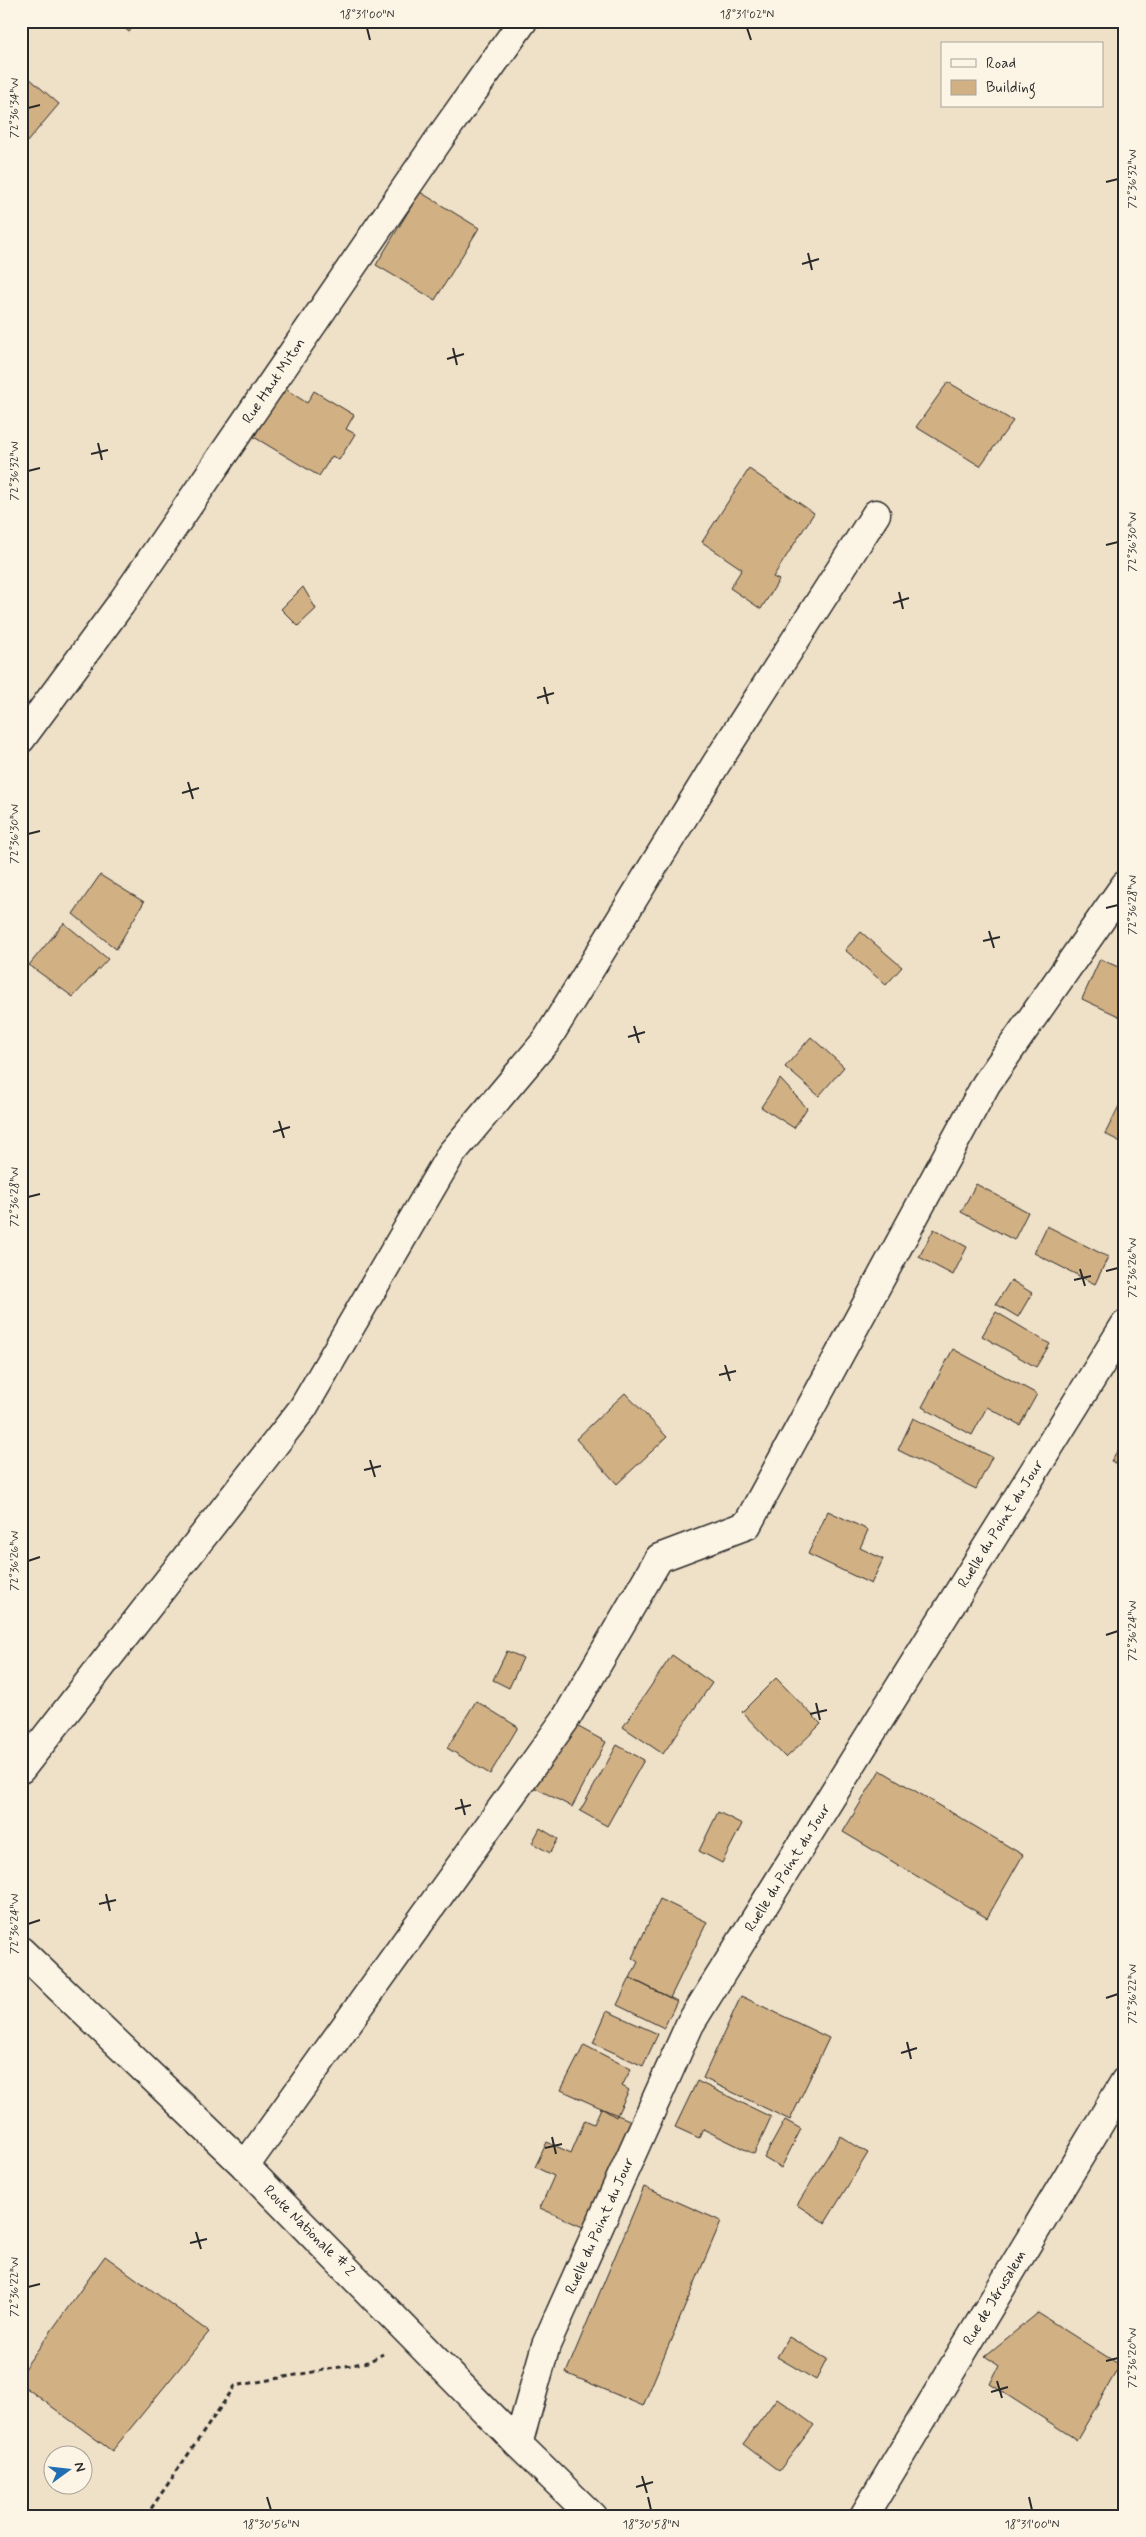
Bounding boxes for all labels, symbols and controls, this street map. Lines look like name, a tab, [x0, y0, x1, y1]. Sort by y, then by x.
text: 18°31'00"N	[339, 7, 395, 23]
text: 18°31'02"N	[720, 7, 774, 23]
legend	[941, 42, 1104, 108]
text: Road	[986, 54, 1016, 74]
text: 72°36'34"W	[7, 78, 23, 138]
text: Building	[986, 78, 1036, 99]
text: 72°36'32"W	[1125, 149, 1141, 209]
street label: Rue Haut Miton	[238, 334, 310, 428]
text: 72°36'32"W	[7, 441, 23, 501]
text: 72°36'30"W	[1125, 512, 1141, 572]
text: 72°36'30"W	[7, 804, 23, 864]
text: 72°36'28"W	[1125, 875, 1141, 935]
text: 72°36'28"W	[7, 1167, 23, 1227]
text: 72°36'26"W	[1125, 1238, 1141, 1298]
street label: Ruelle du Point du Jour	[953, 1456, 1049, 1592]
text: 72°36'26"W	[7, 1531, 23, 1591]
text: 72°36'24"W	[1125, 1601, 1141, 1661]
street label: Ruelle du Point du Jour	[740, 1800, 836, 1936]
text: 72°36'24"W	[7, 1894, 23, 1954]
text: 72°36'22"W	[1125, 1964, 1141, 2024]
street label: Ruelle du Point du Jour	[561, 2154, 639, 2298]
street label: Route Nationale # 2	[259, 2181, 359, 2281]
street label: Rue de Jérusalem	[959, 2247, 1031, 2349]
text: 72°36'22"W	[7, 2257, 23, 2317]
text: 72°36'20"W	[1125, 2328, 1141, 2388]
north arrow	[42, 2444, 92, 2494]
text: N	[70, 2460, 89, 2474]
text: 18°30'56"N	[242, 2517, 300, 2533]
text: 18°30'58"N	[623, 2517, 679, 2533]
text: 18°31'00"N	[1004, 2517, 1060, 2533]

